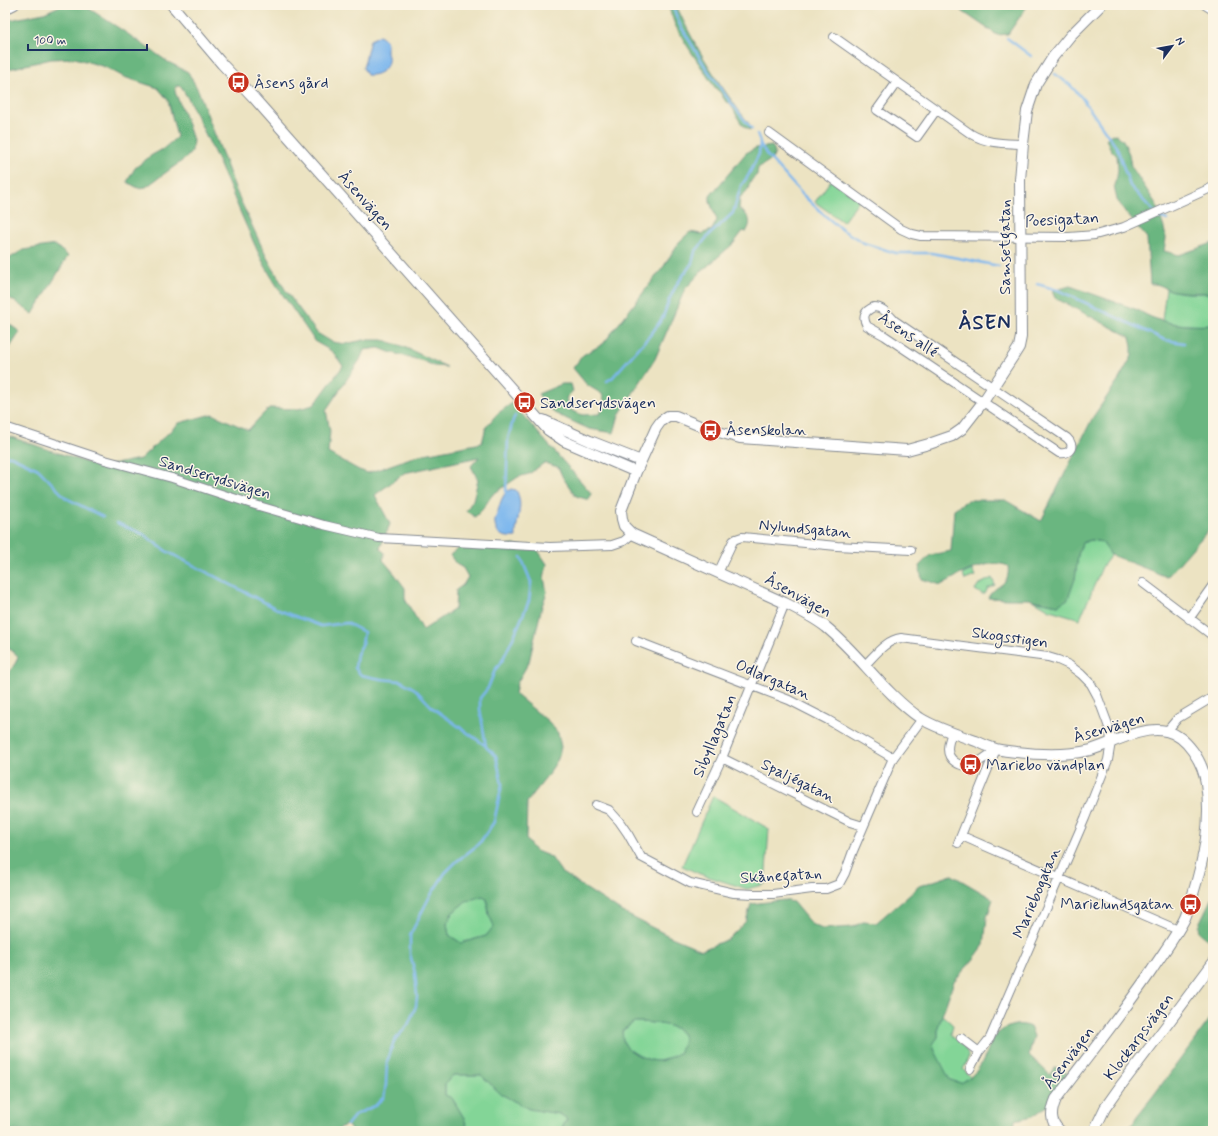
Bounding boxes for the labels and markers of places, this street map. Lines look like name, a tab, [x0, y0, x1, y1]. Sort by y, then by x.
bus stop icon: Åsens gård	[226, 70, 252, 96]
place label: Åsens gård	[254, 73, 329, 94]
bus stop icon: Sandserydsvägen	[511, 390, 537, 416]
place label: Sandserydsvägen	[540, 393, 656, 414]
bus stop icon: Åsenskolan	[698, 417, 724, 443]
place label: Åsenskolan	[726, 420, 807, 441]
bus stop icon: Mariebo vändplan	[958, 752, 984, 778]
place label: Mariebo vändplan	[986, 755, 1105, 776]
bus stop icon: Marielundsgatan	[1177, 891, 1203, 917]
place label: Marielundsgatan	[1060, 894, 1174, 915]

